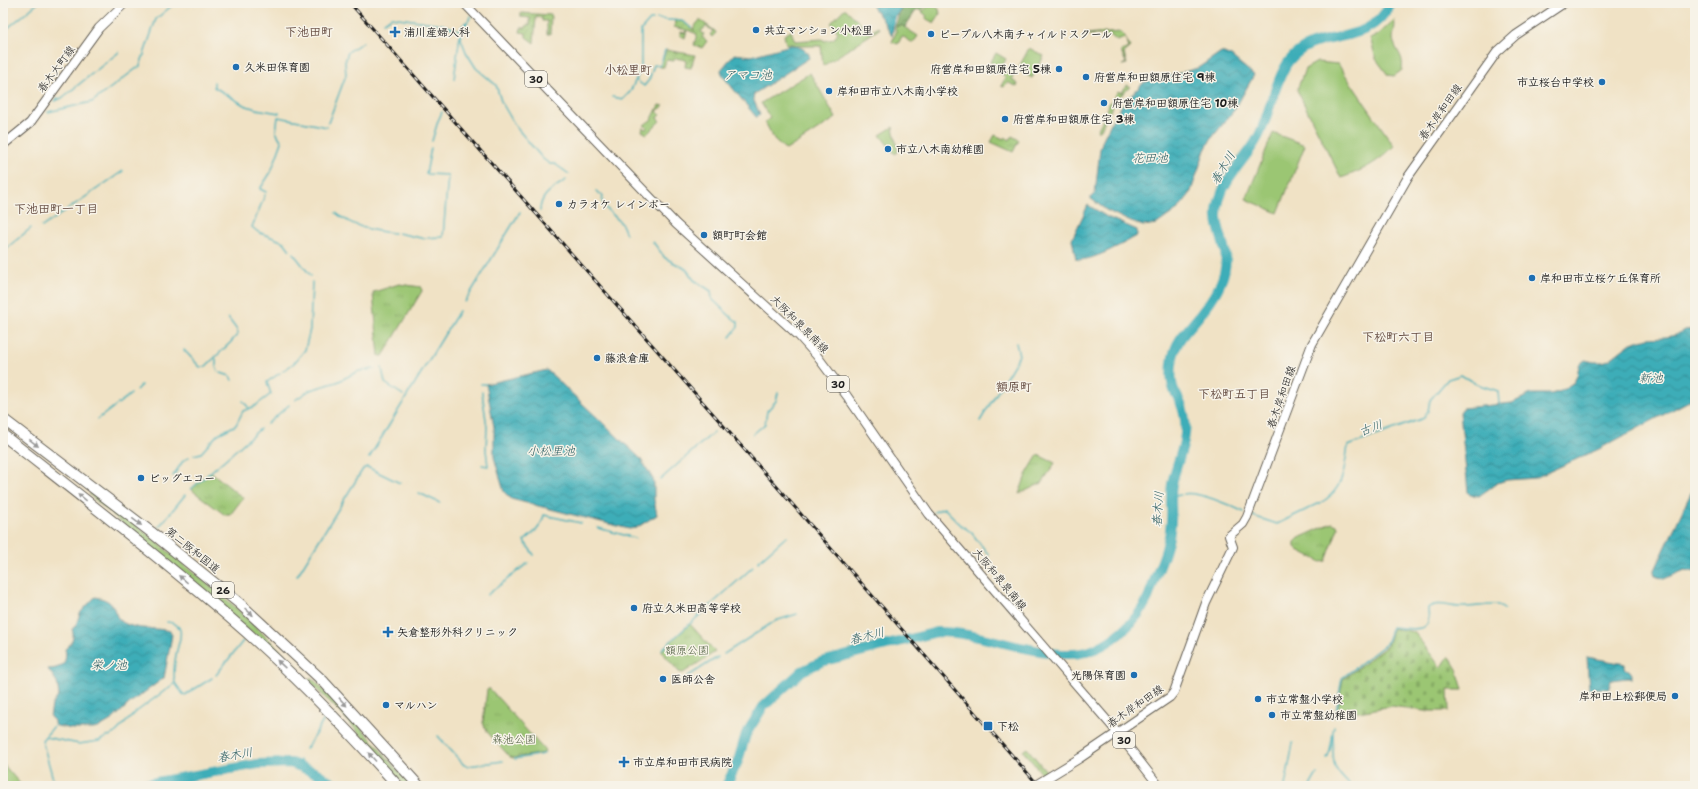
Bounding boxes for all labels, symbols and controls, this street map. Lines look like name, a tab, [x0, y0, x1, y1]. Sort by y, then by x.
place label: 共立マンション小松里	[764, 23, 873, 38]
district label: 下池田町	[285, 24, 333, 40]
place label: 浦川産婦人科	[404, 25, 470, 40]
marker: 共立マンション小松里	[751, 25, 761, 35]
marker: 浦川産婦人科	[389, 26, 401, 38]
place label: ピープル八木南チャイルドスクール	[939, 27, 1112, 42]
marker: ピープル八木南チャイルドスクール	[926, 29, 936, 39]
street label: 春木大町線	[34, 43, 79, 96]
place label: 久米田保育園	[244, 60, 310, 75]
marker: 久米田保育園	[231, 62, 241, 72]
district label: 小松里町	[604, 62, 652, 78]
place label: 府営岸和田額原住宅 5棟	[930, 62, 1052, 77]
marker: 府営岸和田額原住宅 5棟	[1054, 64, 1064, 74]
water label: アマコ池	[724, 67, 773, 83]
place label: 府営岸和田額原住宅 9棟	[1094, 70, 1216, 85]
road number: 30	[525, 71, 547, 87]
marker: 府営岸和田額原住宅 9棟	[1081, 72, 1091, 82]
place label: 市立桜台中学校	[1517, 75, 1594, 90]
marker: 市立桜台中学校	[1597, 77, 1607, 87]
street label: 春木岸和田線	[1415, 81, 1465, 144]
place label: 岸和田市立八木南小学校	[837, 84, 958, 99]
marker: 岸和田市立八木南小学校	[824, 86, 834, 96]
place label: 府営岸和田額原住宅 10棟	[1112, 96, 1239, 111]
marker: 府営岸和田額原住宅 10棟	[1099, 98, 1109, 108]
place label: 府営岸和田額原住宅 3棟	[1013, 112, 1135, 127]
marker: 府営岸和田額原住宅 3棟	[1000, 114, 1010, 124]
place label: 市立八木南幼稚園	[896, 142, 984, 157]
marker: 市立八木南幼稚園	[883, 144, 893, 154]
water label: 春木川	[1207, 148, 1239, 188]
water label: 花田池	[1132, 150, 1169, 166]
place label: カラオケ レインボー	[567, 197, 670, 212]
marker: カラオケ レインボー	[554, 199, 564, 209]
district label: 下池田町一丁目	[14, 201, 98, 217]
place label: 額町町会館	[712, 228, 767, 243]
marker: 額町町会館	[699, 230, 709, 240]
place label: 岸和田市立桜ケ丘保育所	[1540, 271, 1661, 286]
marker: 岸和田市立桜ケ丘保育所	[1527, 273, 1537, 283]
street label: 大阪和泉泉南線	[767, 292, 832, 357]
district label: 下松町六丁目	[1362, 329, 1434, 345]
place label: 藤浪倉庫	[605, 351, 649, 366]
marker: 藤浪倉庫	[592, 353, 602, 363]
street label: 春木岸和田線	[1264, 364, 1299, 431]
water label: 新池	[1639, 370, 1664, 386]
road number: 30	[827, 376, 849, 392]
district label: 額原町	[996, 379, 1032, 395]
district label: 下松町五丁目	[1198, 386, 1270, 402]
water label: 古川	[1357, 416, 1385, 440]
one-way arrow	[28, 439, 39, 448]
water label: 小松里池	[527, 443, 576, 459]
place label: ビッグエコー	[149, 471, 215, 486]
marker: ビッグエコー	[136, 473, 146, 483]
water label: 春木川	[1149, 490, 1167, 528]
one-way arrow	[76, 493, 87, 502]
one-way arrow	[132, 518, 142, 526]
street label: 第二阪和国道	[162, 524, 223, 577]
street label: 大阪和泉泉南線	[969, 545, 1030, 614]
one-way arrow	[177, 575, 188, 584]
road number: 26	[212, 582, 234, 598]
place label: 府立久米田高等学校	[642, 601, 741, 616]
marker: 府立久米田高等学校	[629, 603, 639, 613]
one-way arrow	[244, 608, 254, 617]
water label: 春木川	[848, 624, 886, 648]
place label: 矢倉整形外科クリニック	[397, 625, 518, 640]
marker: 矢倉整形外科クリニック	[382, 626, 394, 638]
park label: 額原公園	[665, 643, 709, 658]
water label: 栄ノ池	[91, 657, 128, 673]
one-way arrow	[276, 660, 286, 669]
place label: 光陽保育園	[1071, 668, 1126, 683]
marker: 光陽保育園	[1129, 670, 1139, 680]
place label: 医師公舎	[671, 672, 715, 687]
marker: 医師公舎	[658, 674, 668, 684]
street label: 春木岸和田線	[1104, 681, 1167, 731]
place label: 岸和田上松郵便局	[1579, 689, 1667, 704]
marker: 岸和田上松郵便局	[1670, 691, 1680, 701]
place label: 市立常盤小学校	[1266, 692, 1343, 707]
marker: 市立常盤小学校	[1253, 694, 1263, 704]
one-way arrow	[338, 697, 348, 707]
place label: マルハン	[394, 698, 438, 713]
marker: マルハン	[381, 700, 391, 710]
place label: 市立常盤幼稚園	[1280, 708, 1357, 723]
marker: 市立常盤幼稚園	[1267, 710, 1277, 720]
place label: 下松	[997, 719, 1019, 734]
marker: 下松	[982, 720, 994, 732]
park label: 森池公園	[492, 732, 536, 747]
road number: 30	[1113, 732, 1135, 748]
water label: 春木川	[216, 744, 254, 766]
one-way arrow	[367, 752, 377, 762]
place label: 市立岸和田市民病院	[633, 755, 732, 770]
marker: 市立岸和田市民病院	[618, 756, 630, 768]

